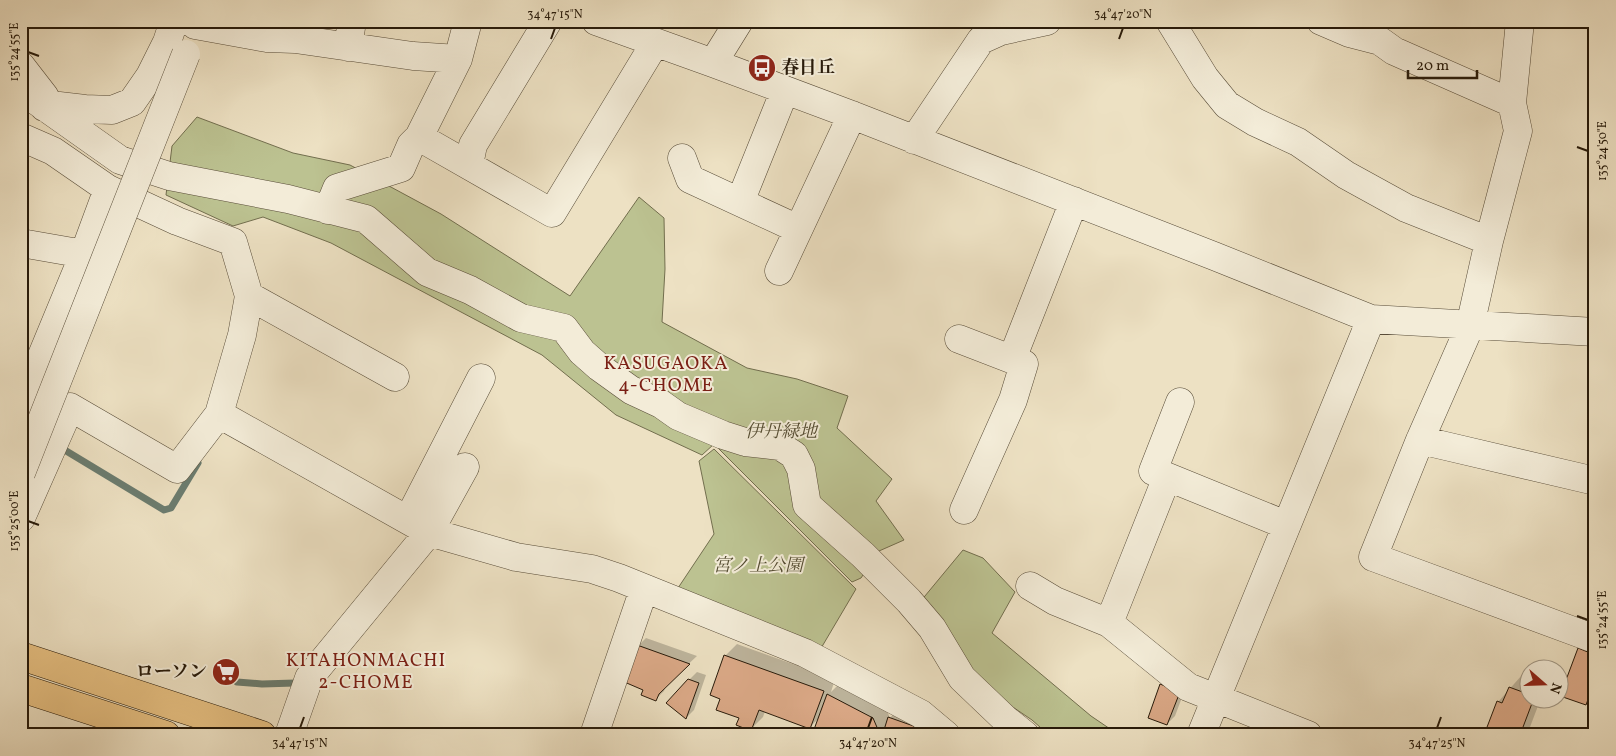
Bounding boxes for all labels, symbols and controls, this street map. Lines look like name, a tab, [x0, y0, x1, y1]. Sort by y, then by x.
text: 34°47'15"N	[527, 7, 583, 23]
text: 34°47'20"N	[1094, 7, 1152, 23]
text: 135°24'55"E	[7, 22, 23, 82]
scale bar	[1408, 48, 1477, 80]
bus stop icon: 春日丘	[747, 53, 777, 83]
place label: 春日丘	[781, 56, 835, 81]
text: 20 m	[1416, 56, 1449, 77]
text: 135°24'50"E	[1595, 121, 1611, 181]
district label: KASUGAOKA 4-CHOME	[603, 351, 729, 399]
park label: 伊丹緑地	[745, 420, 819, 445]
text: 135°25'00"E	[7, 490, 23, 552]
park label: 宮ノ上公園	[713, 554, 806, 579]
text: 135°24'55"E	[1595, 590, 1611, 650]
district label: KITAHONMACHI 2-CHOME	[286, 648, 446, 696]
supermarket icon: ローソン	[211, 657, 241, 687]
north arrow	[1518, 658, 1568, 708]
place label: ローソン	[136, 660, 207, 685]
text: N	[1544, 680, 1565, 696]
text: 34°47'15"N	[272, 736, 328, 752]
text: 34°47'20"N	[839, 736, 897, 752]
text: 34°47'25"N	[1409, 736, 1466, 752]

